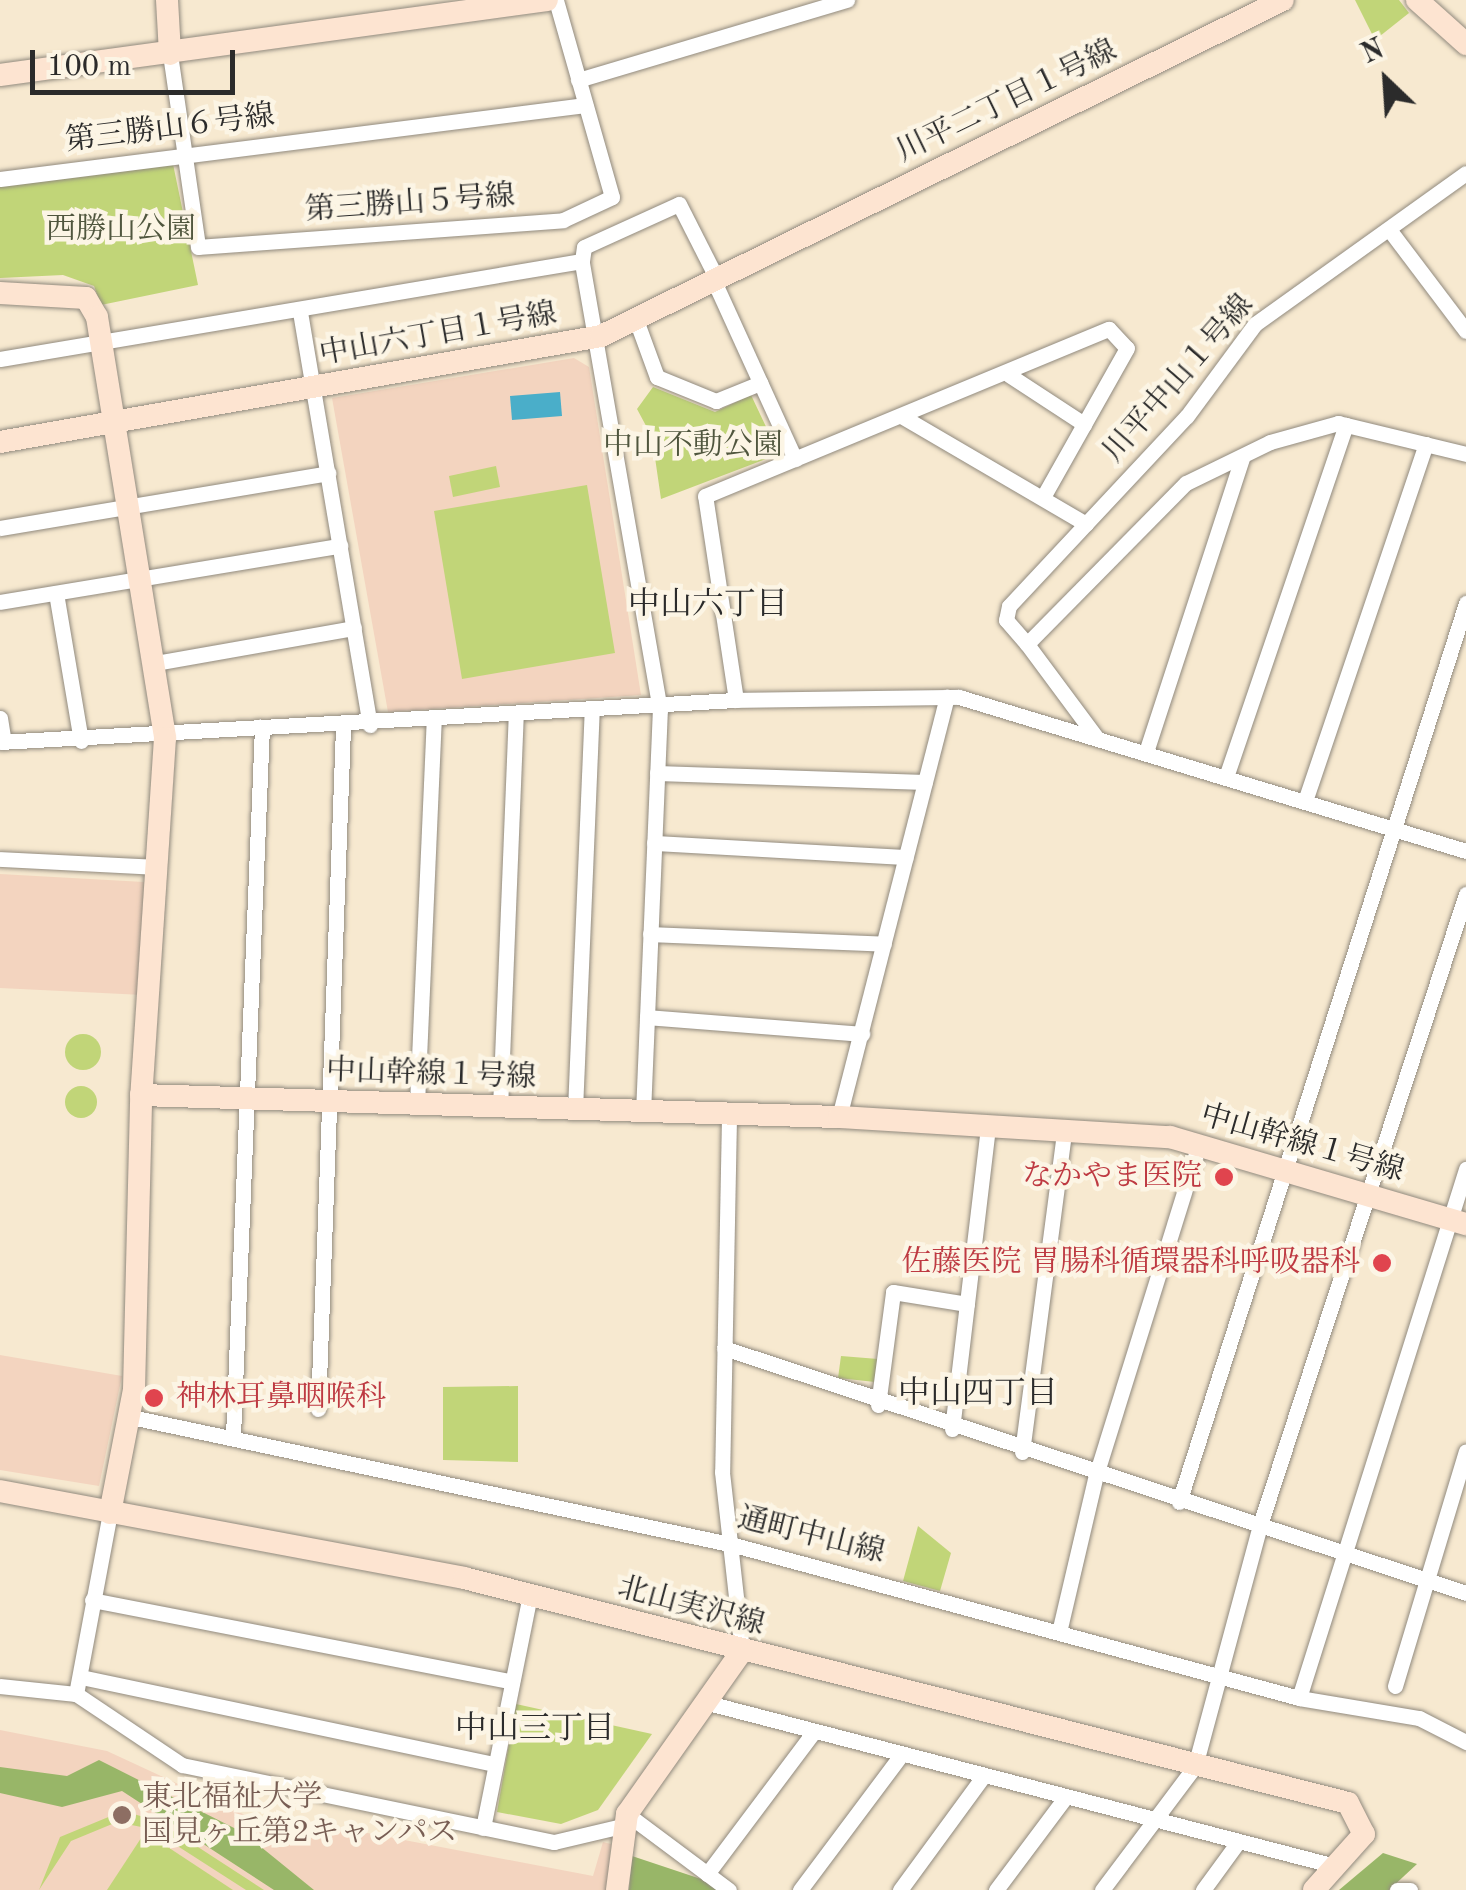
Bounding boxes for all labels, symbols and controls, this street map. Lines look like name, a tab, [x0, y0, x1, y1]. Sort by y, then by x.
scale bar	[35, 30, 240, 92]
north arrow	[1336, 30, 1436, 130]
street label: 川平二丁目１号線	[891, 33, 1123, 171]
text: N	[1358, 36, 1389, 70]
text: 100 m	[47, 52, 131, 82]
street label: 第三勝山６号線	[64, 98, 276, 160]
street label: 第三勝山５号線	[304, 179, 516, 229]
park label: 西勝山公園	[46, 212, 196, 248]
street label: 川平中山１号線	[1097, 288, 1261, 470]
street label: 中山六丁目１号線	[317, 296, 559, 374]
park label: 中山不動公園	[603, 428, 783, 464]
district label: 中山六丁目	[628, 587, 788, 625]
street label: 中山幹線１号線	[325, 1053, 537, 1097]
street label: 中山幹線１号線	[1196, 1098, 1408, 1190]
place label: なかやま医院	[1022, 1159, 1202, 1195]
marker: なかやま医院	[1211, 1164, 1237, 1190]
place label: 佐藤医院 胃腸科循環器科呼吸器科	[902, 1245, 1360, 1281]
marker: 佐藤医院 胃腸科循環器科呼吸器科	[1369, 1250, 1395, 1276]
district label: 中山四丁目	[898, 1376, 1058, 1414]
place label: 神林耳鼻咽喉科	[176, 1380, 386, 1416]
marker: 神林耳鼻咽喉科	[141, 1385, 167, 1411]
street label: 通町中山線	[734, 1500, 888, 1572]
street label: 北山実沢線	[614, 1570, 768, 1644]
district label: 中山三丁目	[455, 1711, 615, 1749]
place label: 東北福祉大学 国見ヶ丘第2キャンパス	[142, 1780, 459, 1850]
marker: 東北福祉大学 国見ヶ丘第2キャンパス	[111, 1804, 133, 1826]

